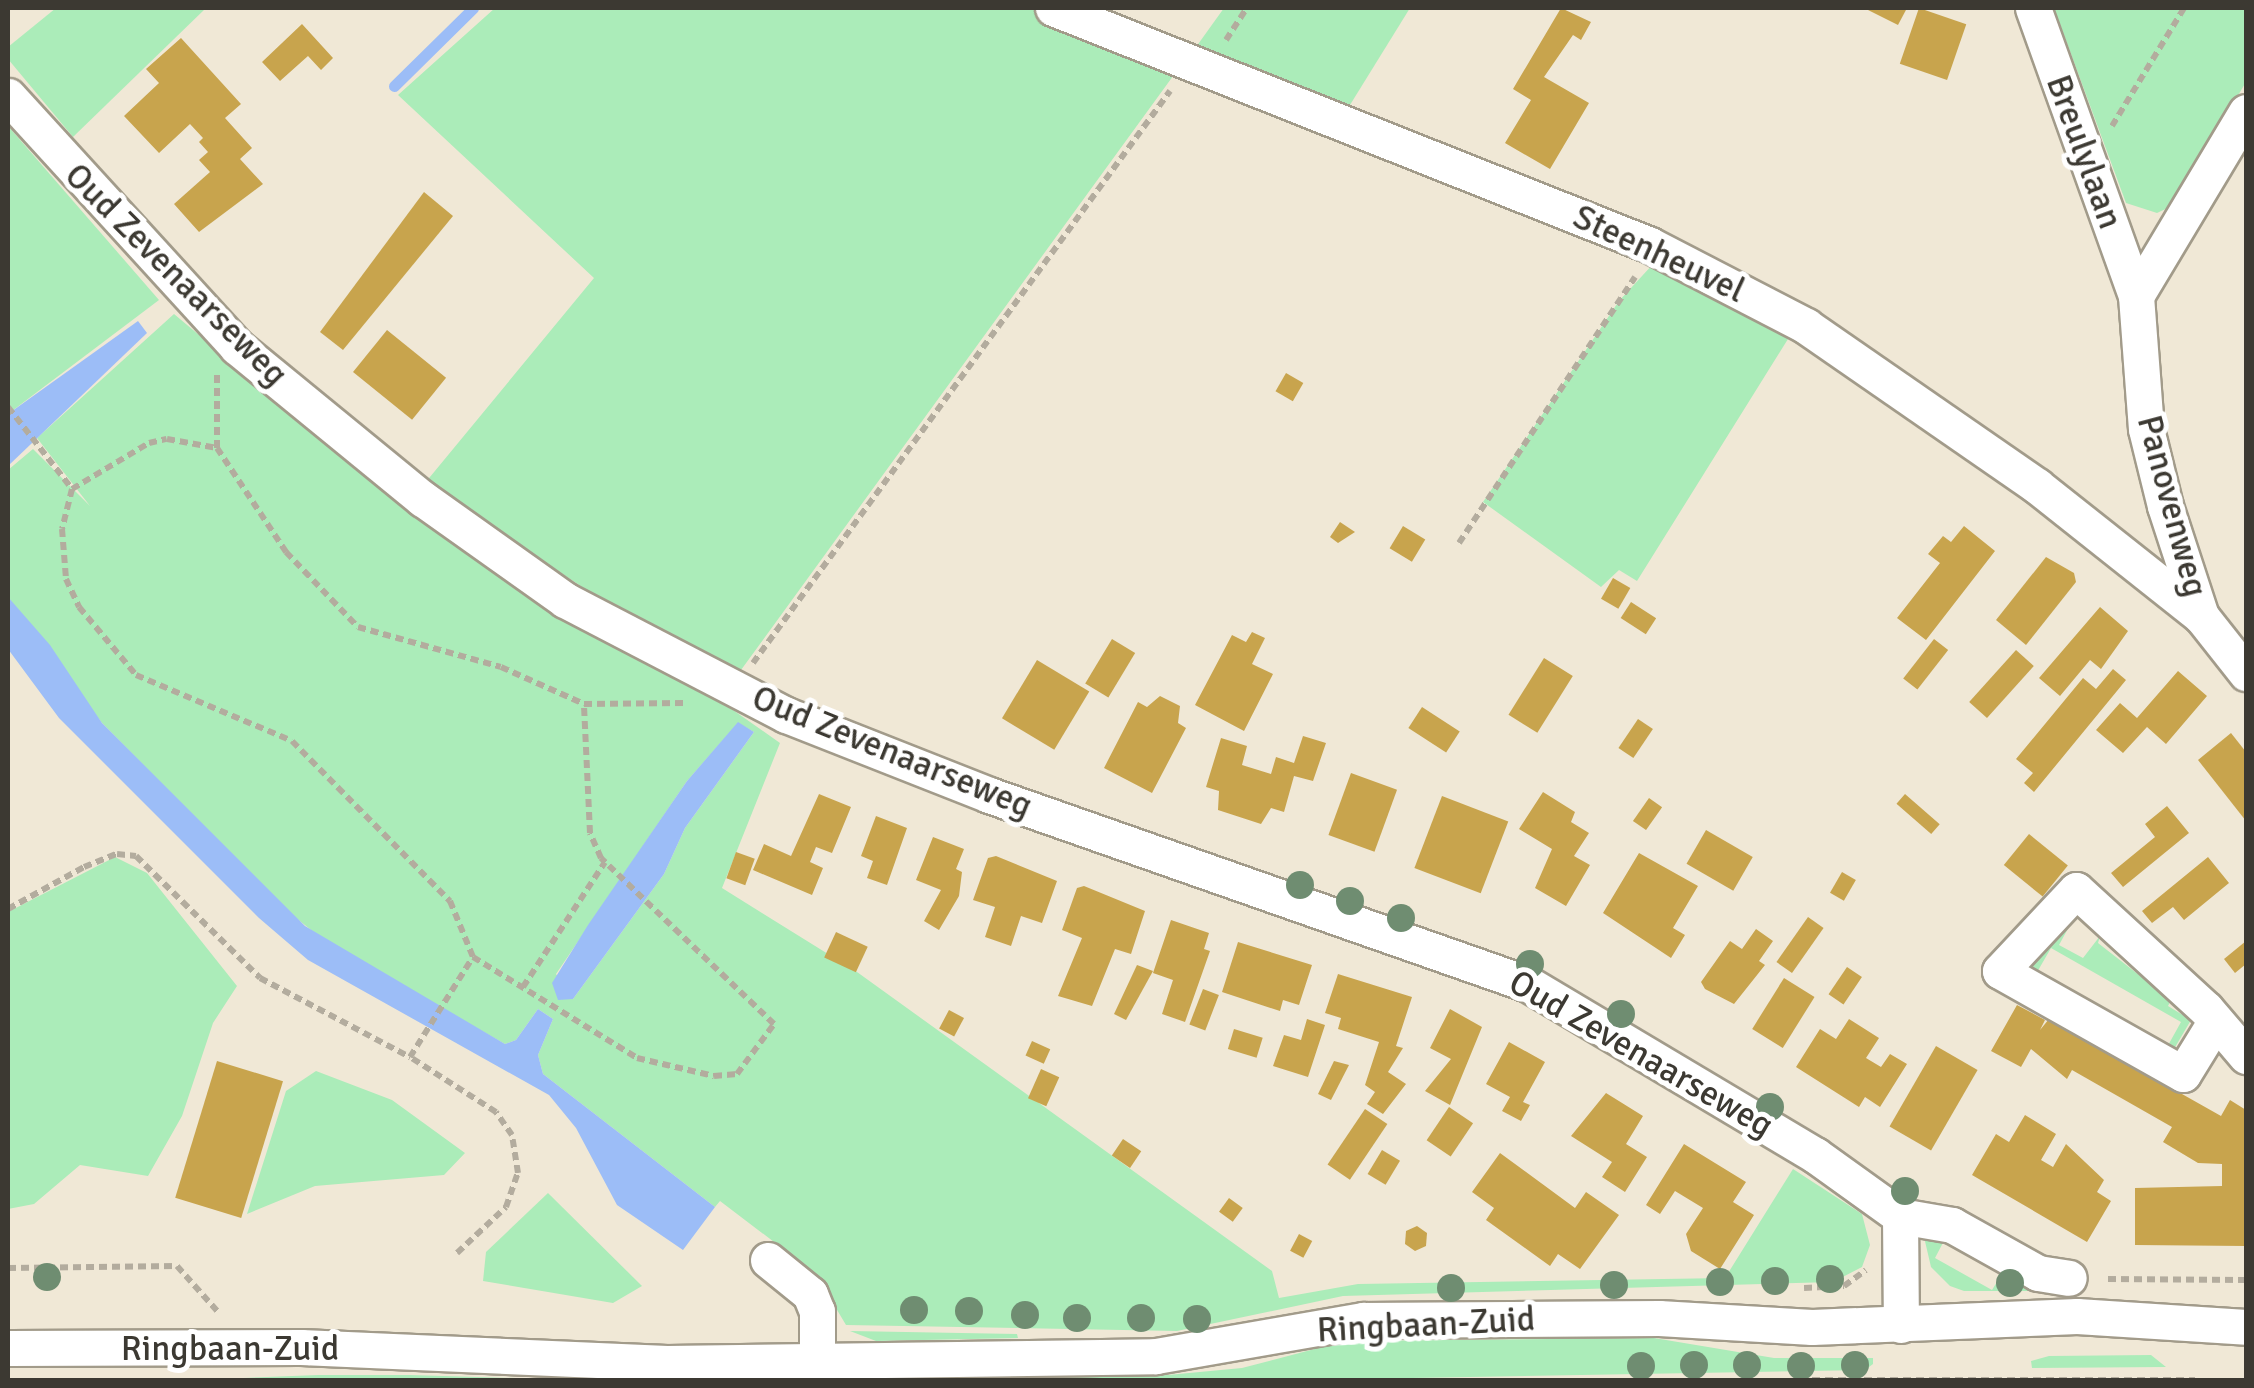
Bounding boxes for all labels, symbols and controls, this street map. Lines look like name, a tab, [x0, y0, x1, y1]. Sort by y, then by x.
street label: Breulylaan	[2037, 69, 2131, 235]
street label: Oud Zevenaarseweg	[56, 155, 296, 395]
street label: Steenheuvel	[1567, 196, 1751, 312]
street label: Panovenweg	[2128, 411, 2216, 601]
street label: Oud Zevenaarseweg	[746, 677, 1038, 827]
street label: Oud Zevenaarseweg	[1501, 961, 1781, 1147]
street label: Ringbaan-Zuid	[1316, 1298, 1536, 1352]
street label: Ringbaan-Zuid	[121, 1328, 339, 1370]

